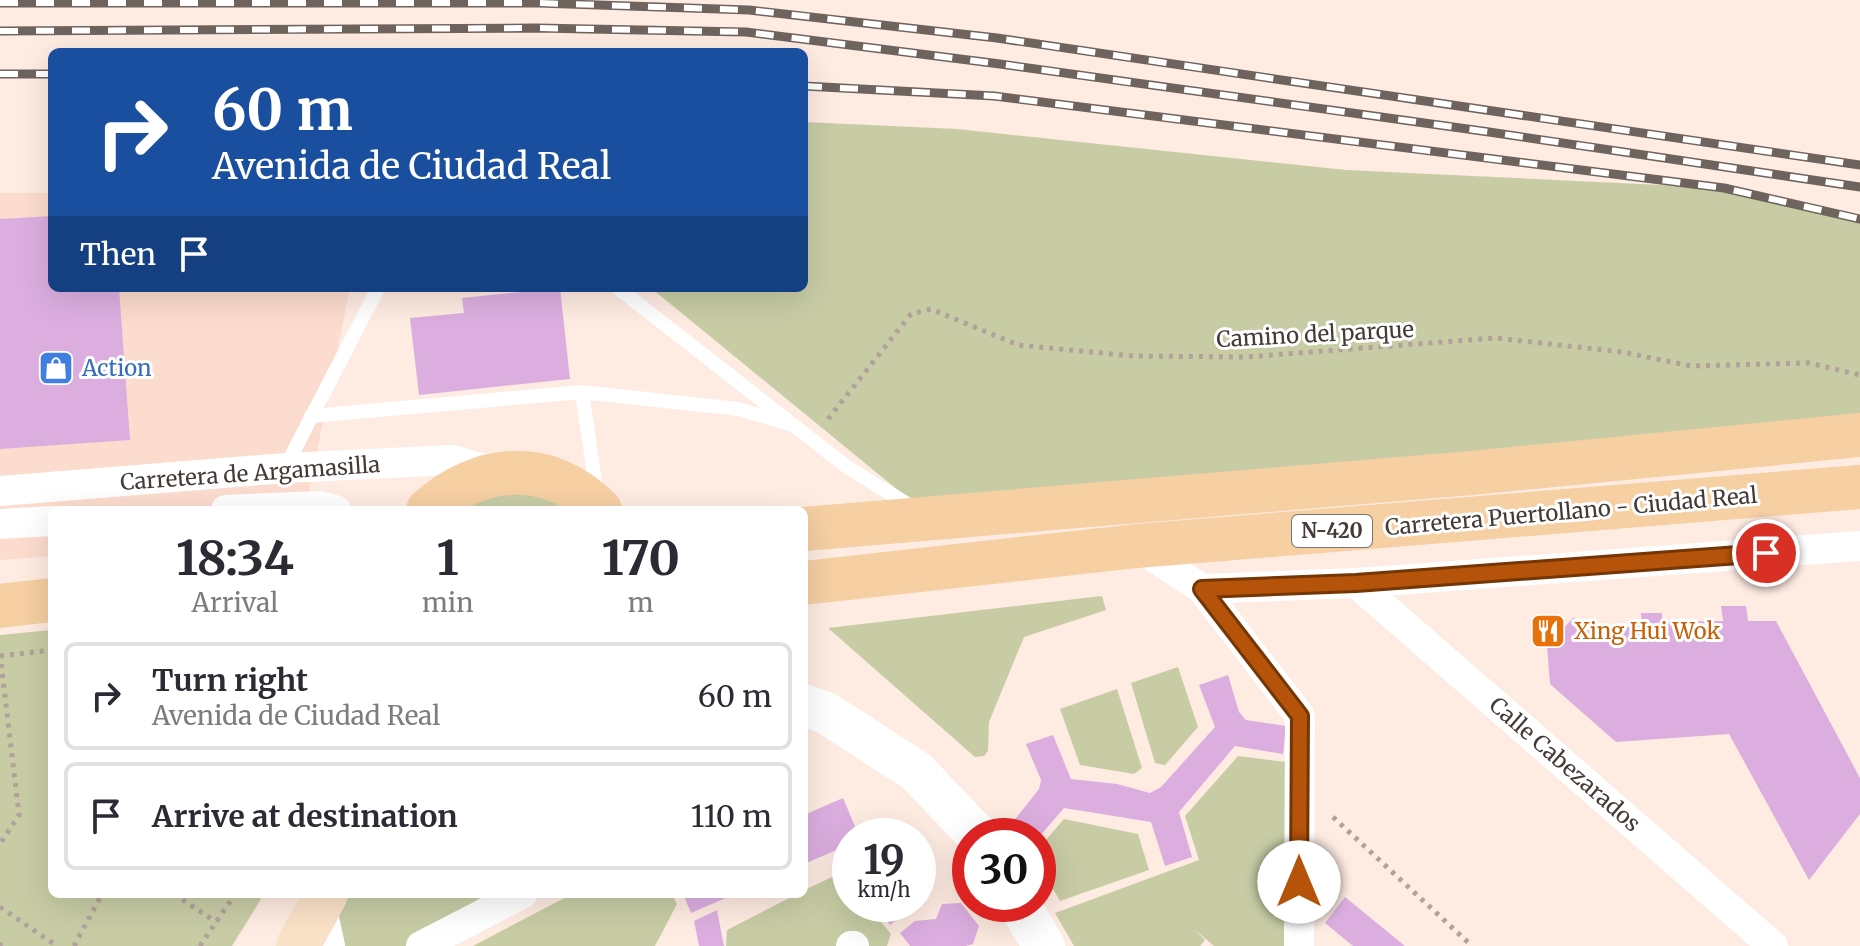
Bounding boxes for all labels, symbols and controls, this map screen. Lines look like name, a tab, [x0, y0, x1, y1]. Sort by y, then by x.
text: 60 m	[212, 75, 353, 145]
icon: right	[80, 80, 184, 184]
text: Avenida de Ciudad Real	[212, 144, 611, 189]
icon: arrive	[172, 232, 216, 276]
text: Then	[80, 235, 156, 273]
street label: Camino del parque	[1216, 315, 1414, 353]
shop icon: Action	[37, 349, 75, 387]
place label: Action	[81, 354, 152, 382]
street label: Carretera de Argamasilla	[119, 450, 381, 496]
street label: Carretera Puertollano - Ciudad Real	[1384, 481, 1758, 541]
road number: N-420	[1292, 515, 1372, 547]
pin	[1732, 519, 1800, 587]
text: 18:34	[176, 528, 294, 588]
text: 1	[437, 528, 459, 588]
text: 170	[601, 528, 680, 588]
icon: arrive	[1744, 531, 1788, 575]
text: Arrival	[192, 586, 278, 619]
text: min	[422, 586, 473, 619]
text: m	[628, 586, 654, 619]
restaurant icon: Xing Hui Wok	[1529, 612, 1567, 650]
place label: Xing Hui Wok	[1574, 617, 1720, 645]
text: Turn right	[152, 661, 308, 699]
icon: right	[84, 674, 128, 718]
text: 60 m	[698, 677, 772, 715]
street label: Calle Cabezarados	[1484, 691, 1646, 837]
text: Avenida de Ciudad Real	[152, 699, 440, 732]
icon: arrive	[84, 794, 128, 838]
text: Arrive at destination	[152, 797, 458, 835]
text: 110 m	[691, 797, 772, 835]
speed limit sign: 30	[952, 818, 1056, 922]
text: 19	[863, 835, 905, 885]
position arrow	[1257, 840, 1341, 924]
text: km/h	[858, 877, 910, 902]

